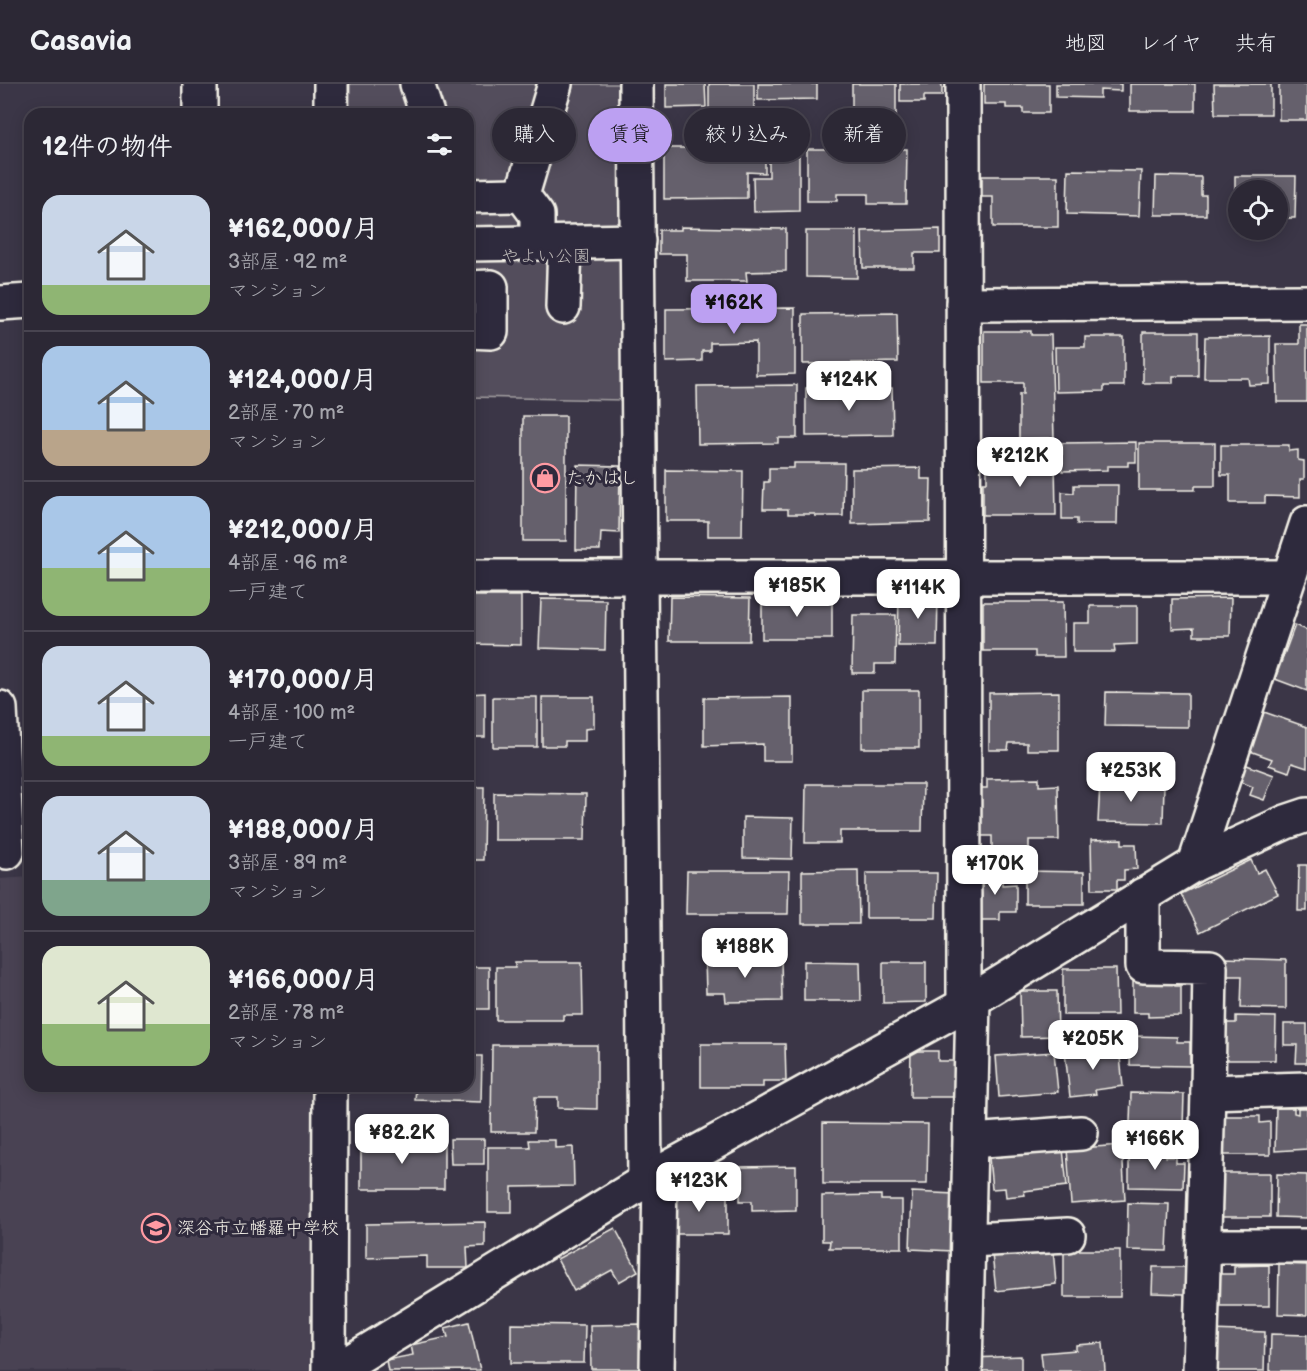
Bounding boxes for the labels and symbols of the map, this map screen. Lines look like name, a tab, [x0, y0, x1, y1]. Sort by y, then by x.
park label: やよい公園	[501, 246, 591, 267]
pin: ¥162K	[692, 284, 776, 335]
pin: ¥124K	[807, 361, 891, 412]
pin: ¥212K	[978, 437, 1062, 488]
shop icon: たかはし	[529, 462, 561, 494]
place label: たかはし	[566, 468, 638, 489]
pin: ¥185K	[755, 567, 839, 618]
pin: ¥114K	[876, 569, 960, 620]
pin: ¥253K	[1089, 752, 1173, 803]
pin: ¥170K	[953, 845, 1037, 896]
pin: ¥188K	[703, 928, 787, 979]
pin: ¥205K	[1051, 1020, 1135, 1071]
pin: ¥82.2K	[353, 1114, 451, 1165]
pin: ¥166K	[1113, 1120, 1197, 1171]
pin: ¥123K	[657, 1162, 741, 1213]
school or university icon: 深谷市立幡羅中学校	[140, 1212, 172, 1244]
place label: 深谷市立幡羅中学校	[177, 1218, 339, 1239]

